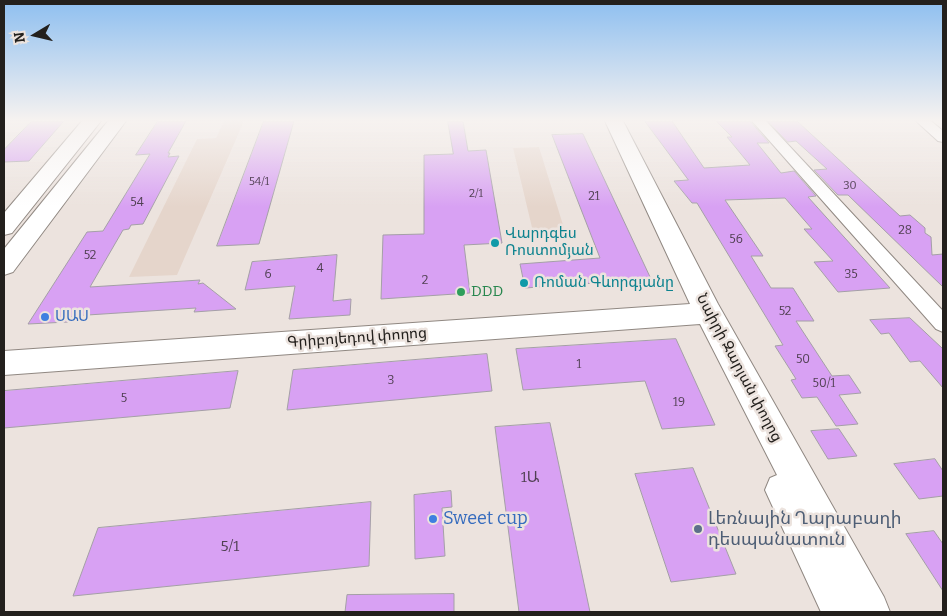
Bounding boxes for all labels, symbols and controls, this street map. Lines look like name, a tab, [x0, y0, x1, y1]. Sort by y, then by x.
north arrow	[10, 10, 60, 60]
text: N	[10, 31, 29, 44]
house number: 54/1	[249, 175, 269, 189]
house number: 30	[843, 179, 857, 193]
house number: 2/1	[469, 187, 483, 201]
house number: 21	[588, 190, 600, 204]
house number: 54	[130, 196, 144, 210]
house number: 28	[898, 224, 912, 238]
place label: Վարդգես Ռոստոմյան	[505, 225, 594, 260]
house number: 56	[729, 233, 743, 247]
marker: Վարդգես Ռոստոմյան	[489, 237, 501, 249]
house number: 52	[84, 249, 96, 263]
house number: 4	[316, 262, 324, 276]
house number: 6	[264, 268, 272, 282]
house number: 35	[844, 268, 858, 282]
house number: 2	[422, 274, 428, 288]
place label: Ռոման Գևորգյանը	[534, 274, 674, 292]
marker: Ռոման Գևորգյանը	[518, 277, 530, 289]
place label: DDD	[471, 283, 503, 301]
marker: DDD	[455, 286, 467, 298]
street label: Նաիրի Զարյան փողոց	[692, 291, 786, 445]
house number: 52	[779, 305, 791, 319]
place label: ՍԱՍ	[55, 308, 89, 326]
marker: ՍԱՍ	[39, 311, 51, 323]
street label: Գրիբոյեդով փողոց	[286, 324, 428, 352]
house number: 50	[796, 353, 810, 367]
house number: 1	[577, 358, 581, 372]
house number: 3	[388, 374, 394, 388]
house number: 50/1	[813, 377, 835, 391]
house number: 5	[121, 392, 127, 406]
house number: 19	[673, 396, 685, 410]
house number: 1Ա	[521, 469, 539, 487]
place label: Sweet cup	[443, 508, 528, 530]
place label: Լեռնային Ղարաբաղի դեսպանատուն	[708, 508, 901, 550]
marker: Sweet cup	[427, 513, 439, 525]
marker: Լեռնային Ղարաբաղի դեսպանատուն	[692, 523, 704, 535]
house number: 5/1	[221, 538, 239, 556]

